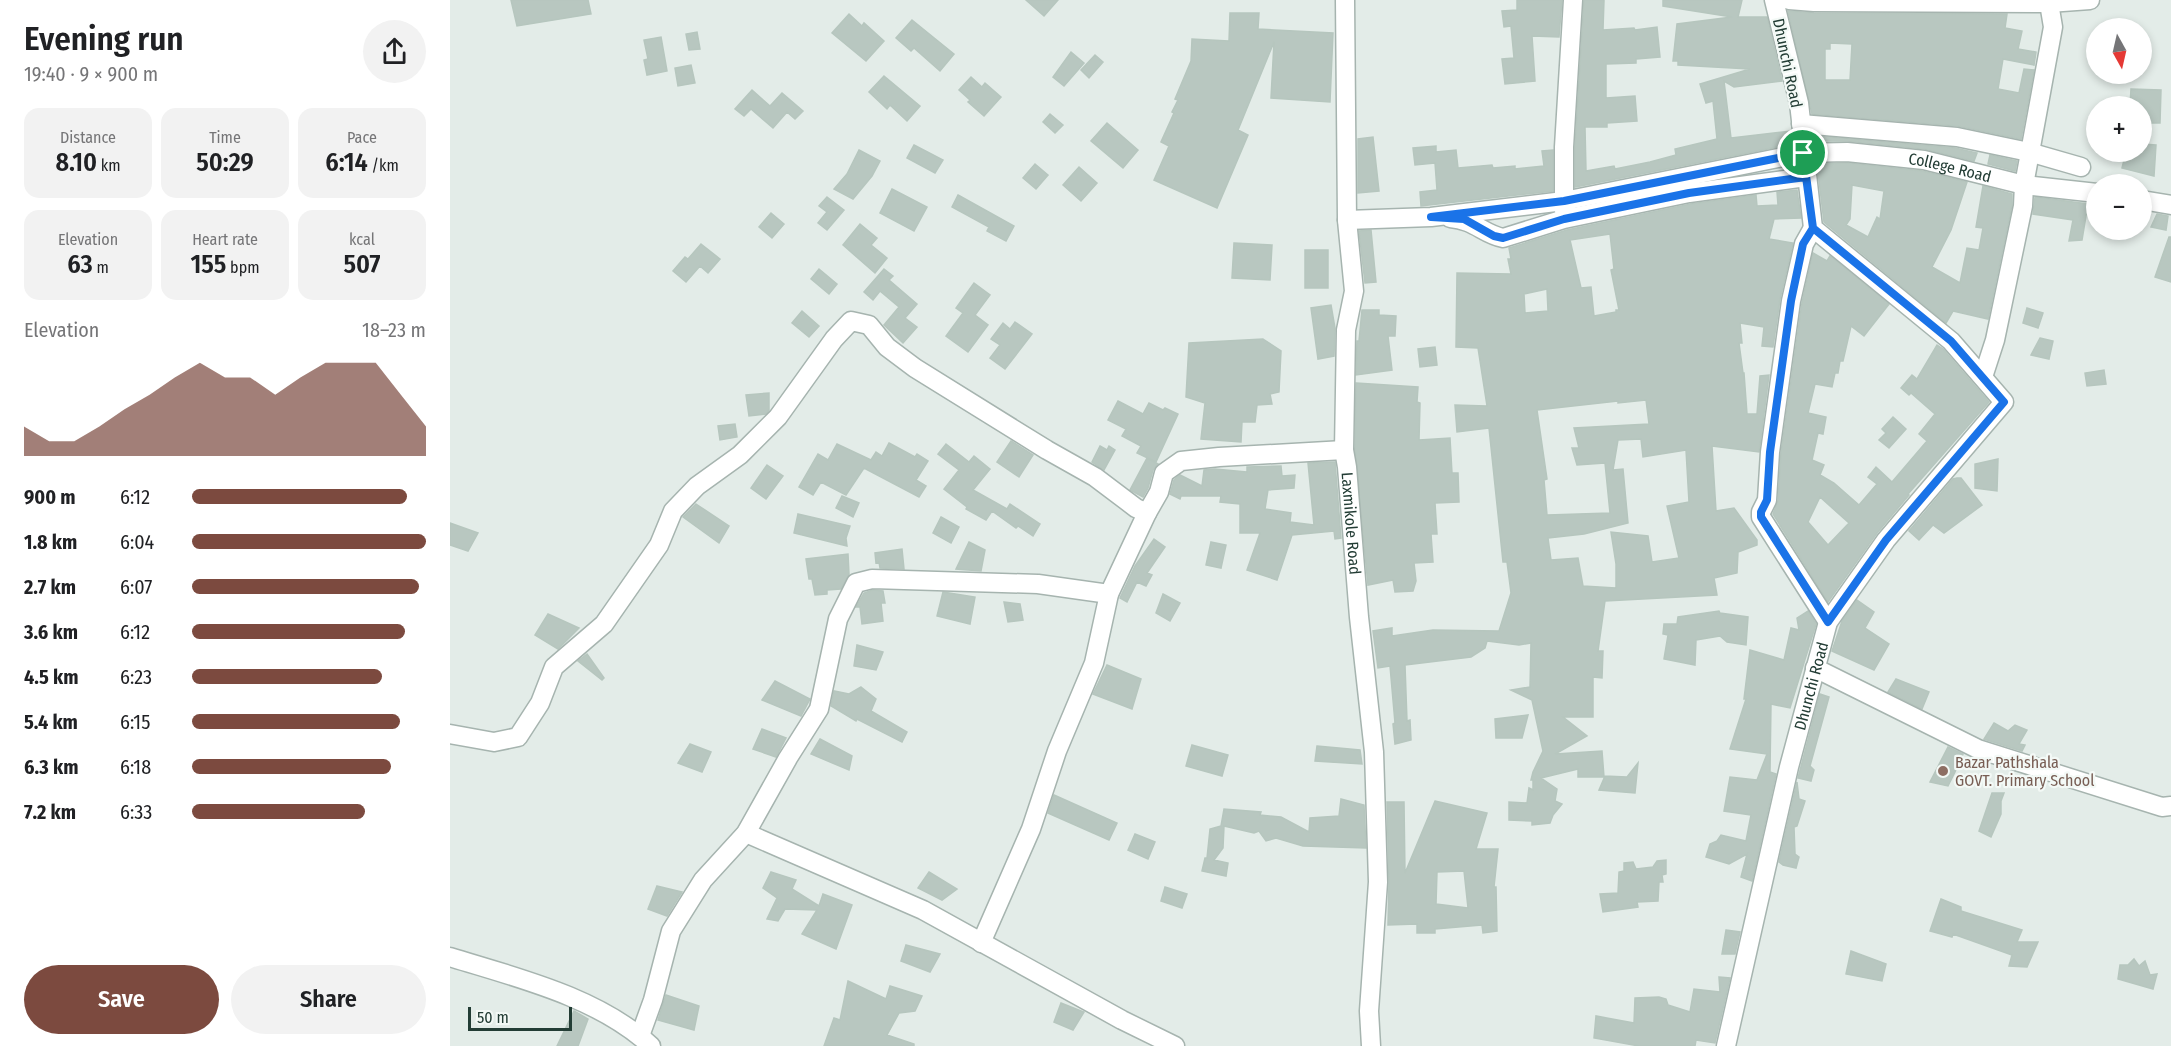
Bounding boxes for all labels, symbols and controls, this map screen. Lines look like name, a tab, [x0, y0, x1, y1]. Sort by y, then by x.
street label: Dhunchi Road	[1769, 17, 1806, 109]
north arrow	[2086, 18, 2152, 84]
map controls	[2086, 18, 2152, 240]
text: Evening run	[24, 19, 184, 59]
button: share	[363, 20, 426, 83]
text: 19:40 · 9 × 900 m	[24, 62, 158, 86]
button: +	[2086, 96, 2152, 162]
pin	[1777, 127, 1828, 178]
text: Distance	[60, 128, 116, 147]
text: Time	[209, 128, 241, 147]
text: Pace	[347, 128, 377, 147]
icon: arrive	[1786, 136, 1819, 169]
text: 8.10	[55, 147, 97, 178]
text: 50:29	[196, 147, 254, 178]
text: 6:14	[325, 147, 368, 178]
street label: College Road	[1908, 149, 1993, 186]
text: km	[97, 156, 121, 175]
text: /km	[368, 156, 399, 175]
button: −	[2086, 174, 2152, 240]
text: Elevation	[58, 230, 118, 249]
text: Heart rate	[192, 230, 258, 249]
text: kcal	[349, 230, 375, 249]
text: 63	[67, 249, 93, 280]
text: 155	[191, 249, 226, 280]
text: 507	[343, 249, 381, 280]
text: m	[93, 258, 109, 277]
text: bpm	[226, 258, 259, 277]
text: Elevation	[24, 318, 99, 342]
text: 18–23 m	[362, 318, 426, 342]
street label: Laxmikole Road	[1337, 471, 1365, 575]
text: 900 m	[24, 485, 76, 509]
text: 6:12	[120, 485, 150, 509]
text: 1.8 km	[24, 530, 77, 554]
text: 6:04	[120, 530, 154, 554]
text: 2.7 km	[24, 575, 76, 599]
text: 6:07	[120, 575, 152, 599]
text: 3.6 km	[24, 620, 78, 644]
text: 6:12	[120, 620, 150, 644]
street label: Dhunchi Road	[1790, 640, 1832, 732]
text: 4.5 km	[24, 665, 78, 689]
text: 6:23	[120, 665, 152, 689]
text: 5.4 km	[24, 710, 78, 734]
text: 6:15	[120, 710, 150, 734]
place label: Bazar Pathshala GOVT. Primary School	[1955, 753, 2094, 790]
text: 6.3 km	[24, 755, 78, 779]
text: 6:18	[120, 755, 151, 779]
marker: Bazar Pathshala GOVT. Primary School	[1936, 764, 1950, 778]
text: 7.2 km	[24, 800, 76, 824]
text: 6:33	[120, 800, 152, 824]
button: Save	[24, 965, 219, 1034]
button: Share	[231, 965, 426, 1034]
scale bar	[468, 1004, 572, 1032]
text: 50 m	[477, 1008, 509, 1027]

